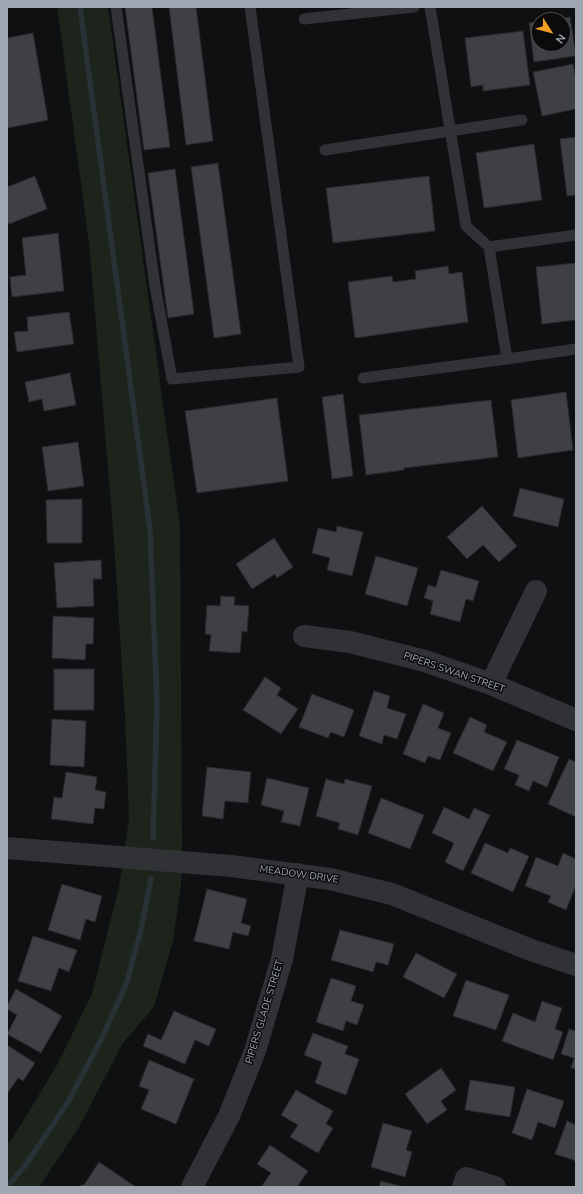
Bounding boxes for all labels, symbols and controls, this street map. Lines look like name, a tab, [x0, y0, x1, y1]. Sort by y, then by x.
north arrow	[531, 12, 571, 52]
text: N	[552, 31, 569, 46]
street label: PIPERS SWAN STREET	[402, 650, 506, 696]
street label: MEADOW DRIVE	[259, 864, 339, 886]
street label: PIPERS GLADE STREET	[243, 958, 287, 1066]

